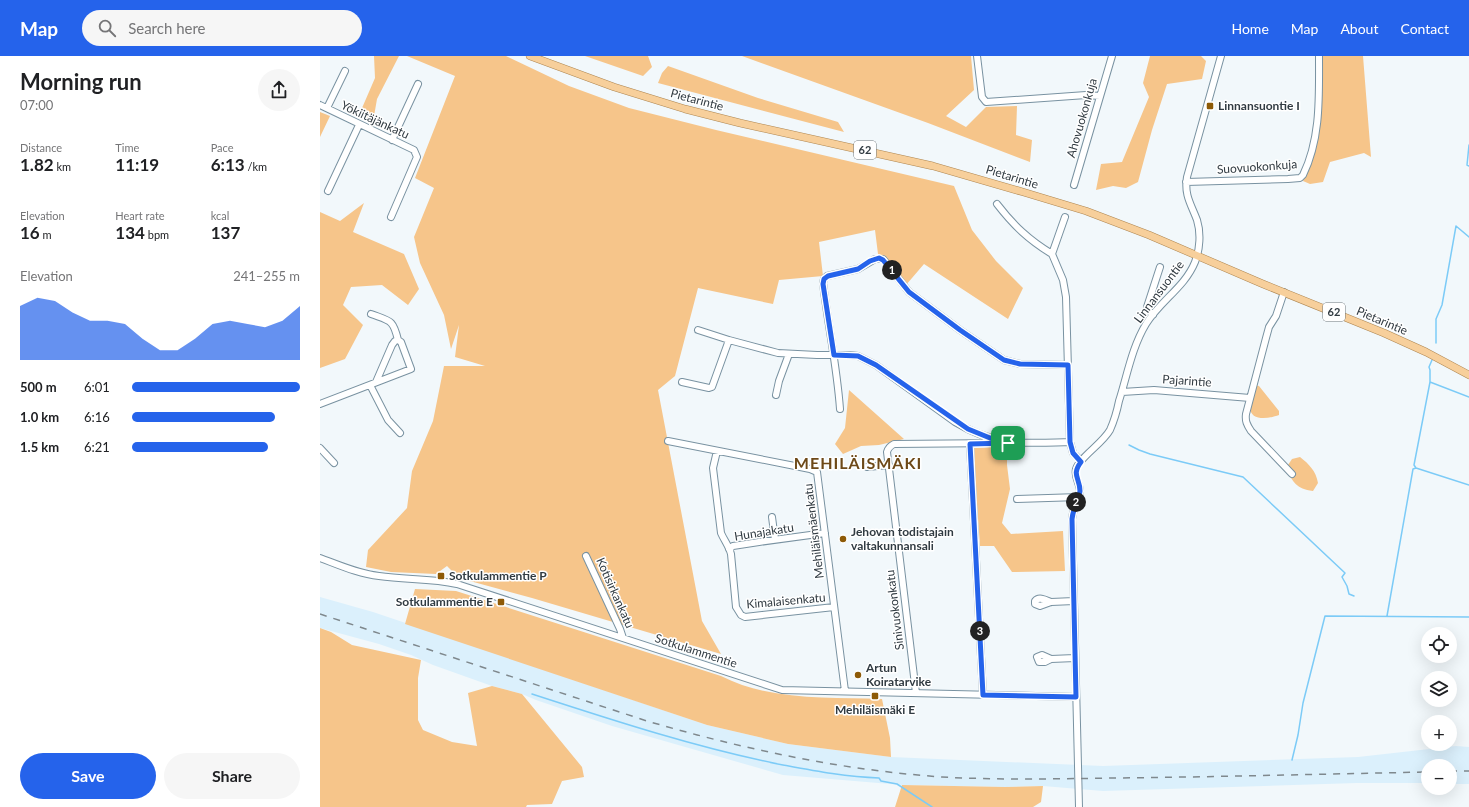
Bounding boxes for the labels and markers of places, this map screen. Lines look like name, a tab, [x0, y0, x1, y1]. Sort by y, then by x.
place label: Linnansuontie I	[1218, 98, 1300, 113]
marker: Linnansuontie I	[1205, 101, 1215, 111]
pin: 1	[882, 260, 902, 280]
pin	[991, 426, 1025, 460]
pin: 2	[1066, 492, 1086, 512]
place label: Jehovan todistajain valtakunnansali	[851, 524, 954, 553]
marker: Jehovan todistajain valtakunnansali	[838, 534, 848, 544]
place label: Sotkulammentie P	[449, 568, 547, 583]
marker: Sotkulammentie P	[436, 571, 446, 581]
place label: Sotkulammentie E	[396, 594, 493, 609]
marker: Sotkulammentie E	[496, 597, 506, 607]
pin: 3	[970, 621, 990, 641]
place label: Artun Koiratarvike	[865, 660, 932, 689]
marker: Artun Koiratarvike	[853, 670, 863, 680]
marker: Mehiläismäki E	[870, 691, 880, 701]
place label: Mehiläismäki E	[835, 702, 915, 717]

